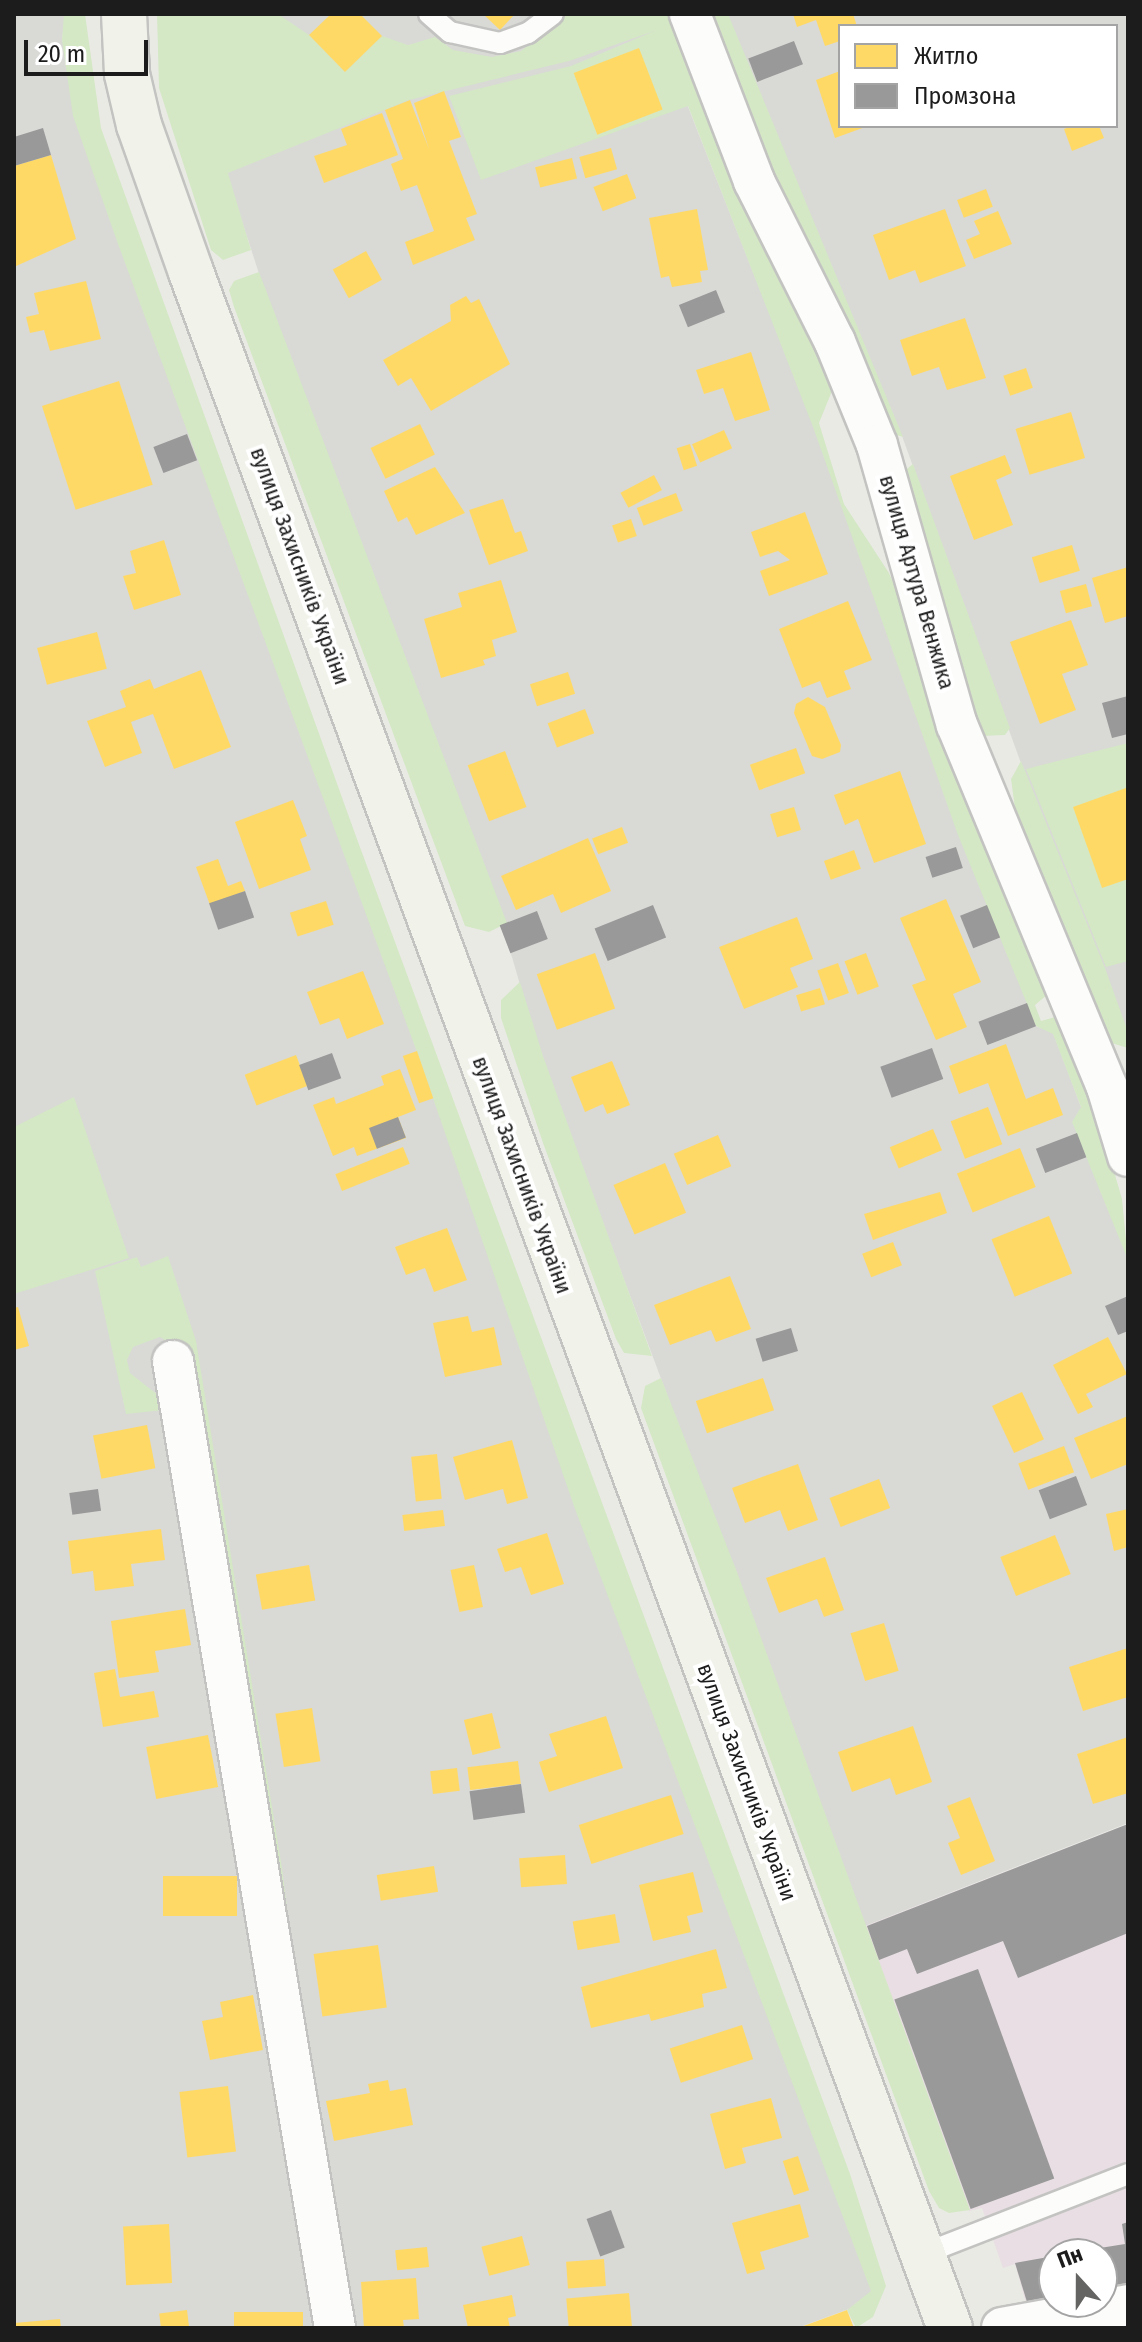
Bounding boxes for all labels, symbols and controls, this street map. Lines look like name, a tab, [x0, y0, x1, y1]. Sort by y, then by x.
scale bar	[28, 24, 152, 74]
legend	[838, 24, 1118, 128]
text: 20 m	[38, 40, 85, 68]
text: Житло	[914, 42, 978, 70]
text: Промзона	[914, 82, 1016, 110]
street label: вулиця Захисників України	[245, 444, 355, 688]
street label: вулиця Артура Венжика	[874, 472, 960, 692]
street label: вулиця Захисників України	[467, 1053, 577, 1297]
street label: вулиця Захисників України	[692, 1660, 802, 1904]
north arrow	[1038, 2238, 1118, 2318]
text: Пн	[1053, 2240, 1086, 2274]

